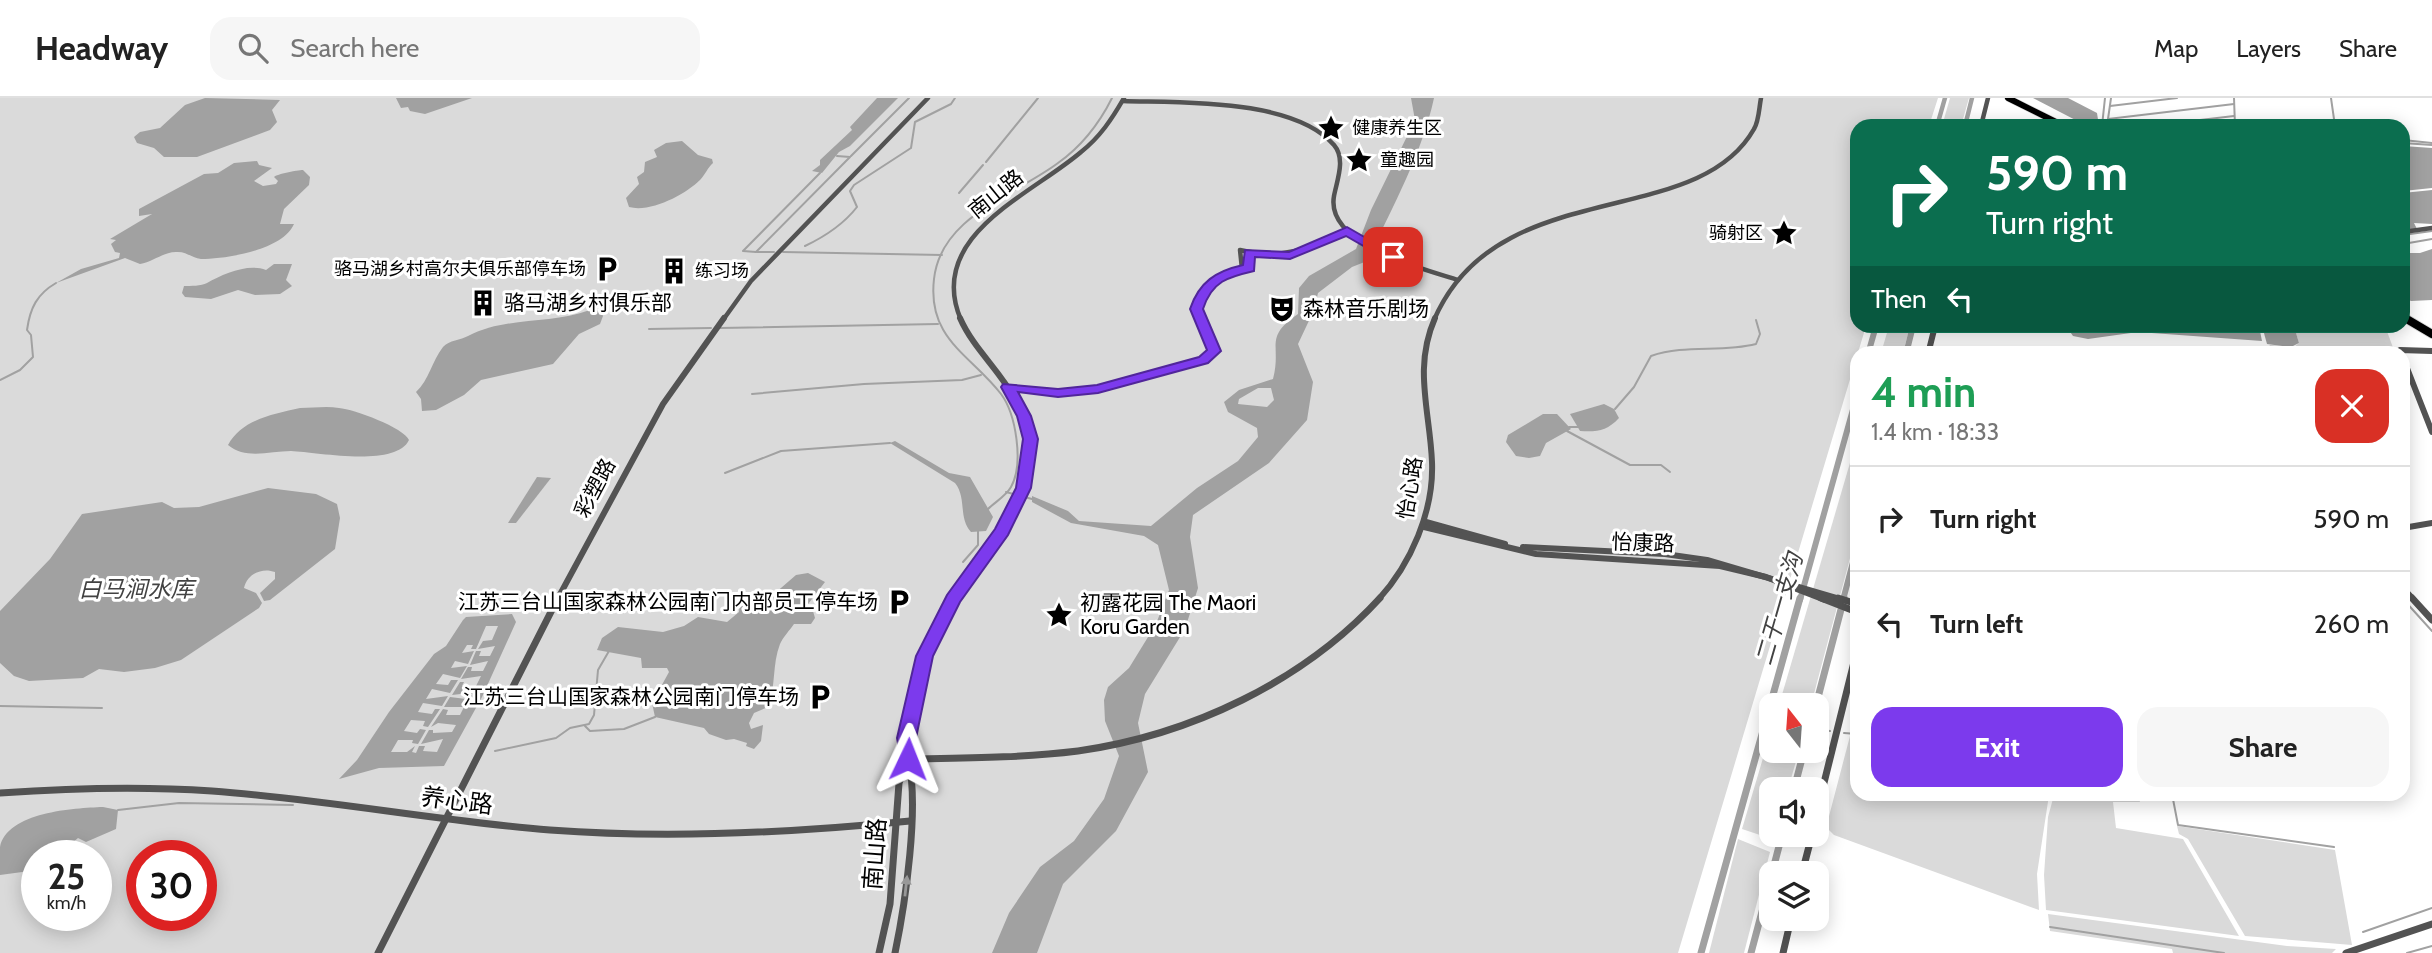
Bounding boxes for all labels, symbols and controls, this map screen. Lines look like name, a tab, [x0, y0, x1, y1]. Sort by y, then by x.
search box	[210, 17, 700, 80]
text: Headway	[35, 28, 168, 68]
icon: search	[234, 29, 272, 67]
text: Search here	[290, 32, 419, 64]
text: Map	[2154, 34, 2198, 63]
text: Layers	[2236, 34, 2301, 63]
text: Share	[2339, 34, 2397, 63]
place icon: 健康养生区	[1316, 113, 1346, 143]
place label: 健康养生区	[1352, 117, 1442, 139]
text: 590 m	[1986, 143, 2128, 202]
place icon: 童趣园	[1344, 145, 1374, 175]
icon: right	[1871, 147, 1962, 238]
place label: 童趣园	[1380, 149, 1434, 171]
street label: 南山路	[963, 164, 1028, 223]
text: Turn right	[1986, 203, 2113, 242]
place icon: 骑射区	[1769, 218, 1799, 248]
place label: 骑射区	[1709, 222, 1763, 244]
pin	[1363, 227, 1423, 287]
icon: arrive	[1374, 238, 1412, 276]
parking icon: 骆马湖乡村高尔夫俱乐部停车场	[592, 254, 622, 284]
building icon: 练习场	[659, 256, 689, 286]
place label: 骆马湖乡村高尔夫俱乐部停车场	[334, 258, 586, 280]
place label: 练习场	[695, 260, 749, 282]
icon: left	[1941, 280, 1979, 318]
text: Then	[1871, 283, 1927, 315]
building icon: 骆马湖乡村俱乐部	[468, 288, 498, 318]
place label: 骆马湖乡村俱乐部	[504, 290, 672, 315]
theatre icon: 森林音乐剧场	[1267, 294, 1297, 324]
place label: 森林音乐剧场	[1303, 296, 1429, 321]
text: 4 min	[1871, 366, 1976, 418]
button: close	[2315, 369, 2389, 443]
text: 1.4 km · 18:33	[1871, 418, 1999, 446]
street label: 彩塑路	[569, 454, 620, 521]
street label: 怡心路	[1392, 455, 1427, 521]
icon: right	[1871, 500, 1909, 538]
text: Turn right	[1930, 503, 2036, 535]
text: 590 m	[2313, 503, 2389, 535]
street label: 怡康路	[1611, 529, 1675, 556]
water label: 二干一支沟	[1750, 547, 1809, 668]
water label: 白马涧水库	[79, 575, 198, 603]
parking icon: 江苏三台山国家森林公园南门内部员工停车场	[884, 587, 914, 617]
place label: 江苏三台山国家森林公园南门内部员工停车场	[458, 589, 878, 614]
place label: 初露花园 The Maori Koru Garden	[1080, 590, 1256, 639]
place icon: 初露花园 The Maori Koru Garden	[1044, 600, 1074, 630]
icon: left	[1871, 605, 1909, 643]
text: Turn left	[1930, 608, 2023, 640]
text: 260 m	[2314, 608, 2389, 640]
parking icon: 江苏三台山国家森林公园南门停车场	[805, 682, 835, 712]
place label: 江苏三台山国家森林公园南门停车场	[463, 684, 799, 709]
north arrow	[1759, 693, 1829, 763]
map controls	[1759, 693, 1829, 931]
button: Exit	[1871, 707, 2123, 787]
button: Share	[2137, 707, 2389, 787]
position arrow	[871, 722, 945, 796]
button: sound	[1759, 777, 1829, 847]
street label: 养心路	[420, 782, 495, 819]
street label: 南山路	[858, 817, 891, 891]
speed limit sign: 30	[126, 840, 217, 931]
text: 25	[48, 855, 85, 898]
button: layers	[1759, 861, 1829, 931]
one-way arrow	[901, 875, 912, 897]
text: km/h	[47, 892, 86, 914]

